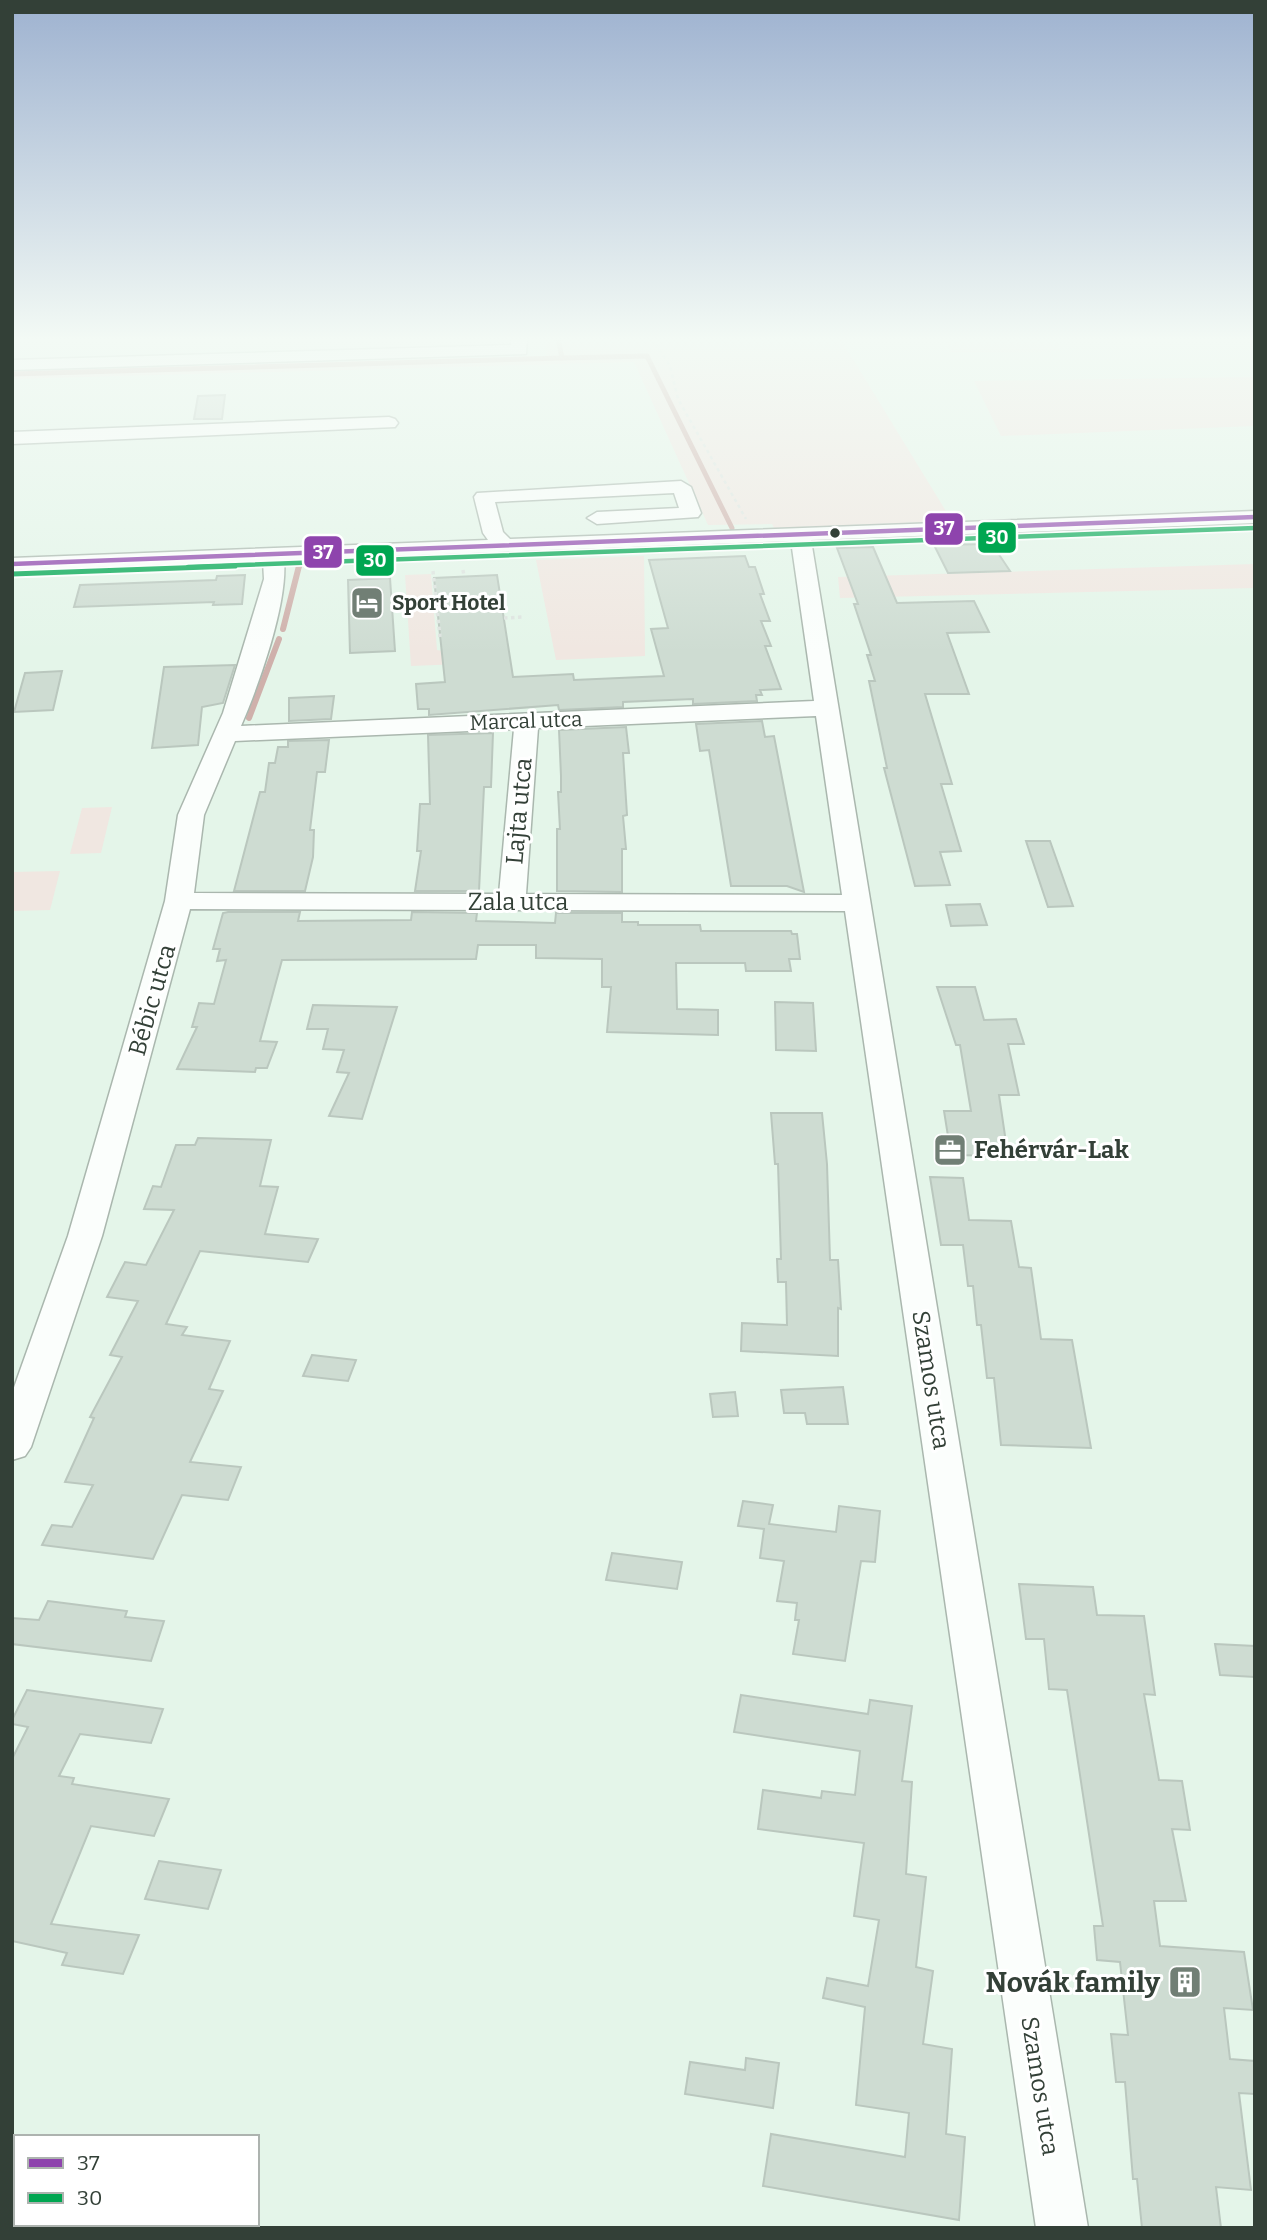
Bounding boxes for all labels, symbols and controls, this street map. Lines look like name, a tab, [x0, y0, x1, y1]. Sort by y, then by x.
line badge: 37	[924, 512, 964, 546]
text: 37	[933, 517, 955, 540]
line badge: 30	[977, 521, 1017, 554]
unlabelled marker	[828, 526, 842, 540]
text: 30	[985, 526, 1009, 549]
line badge: 37	[303, 535, 343, 569]
text: 37	[312, 541, 334, 564]
line badge: 30	[355, 544, 395, 577]
text: 30	[363, 549, 387, 572]
hotel icon: Sport Hotel	[348, 584, 386, 622]
place label: Sport Hotel	[392, 590, 506, 616]
street label: Marcal utca	[469, 706, 583, 736]
street label: Lajta utca	[500, 756, 538, 866]
street label: Zala utca	[468, 888, 568, 916]
street label: Bébic utca	[123, 941, 181, 1059]
office icon: Fehérvár-Lak	[931, 1131, 969, 1169]
place label: Fehérvár-Lak	[974, 1136, 1129, 1164]
street label: Szamos utca	[906, 1309, 956, 1451]
building icon: Novák family	[1166, 1963, 1204, 2001]
place label: Novák family	[985, 1966, 1160, 1999]
street label: Szamos utca	[1015, 2015, 1065, 2157]
legend	[14, 2135, 259, 2226]
text: 37	[77, 2150, 100, 2176]
text: 30	[77, 2185, 102, 2211]

